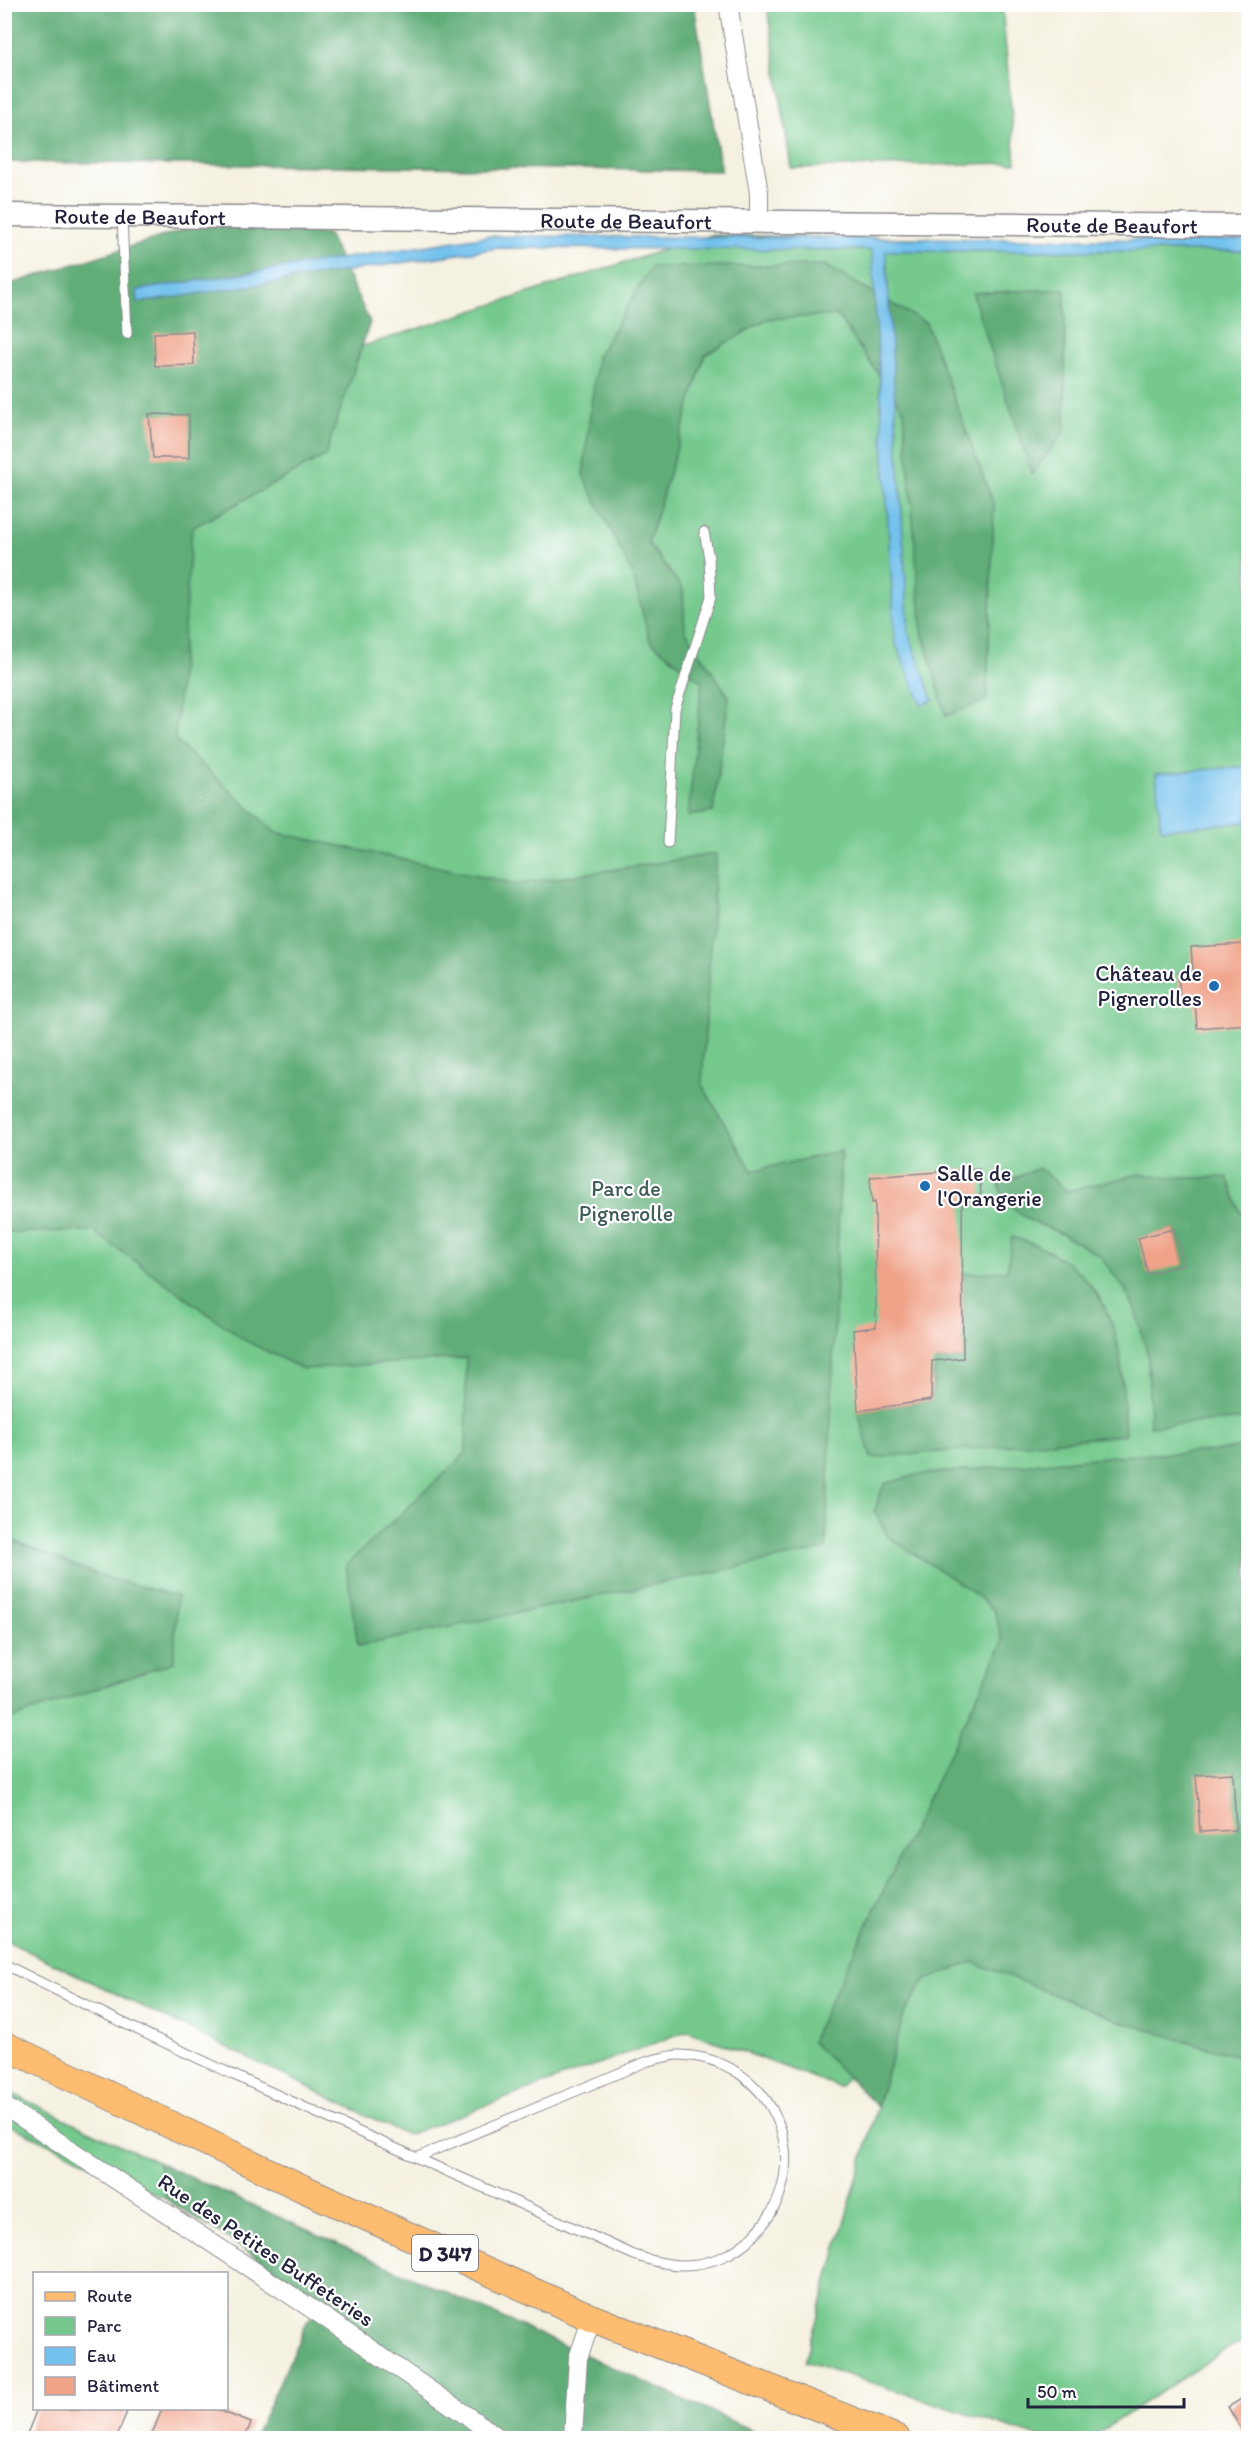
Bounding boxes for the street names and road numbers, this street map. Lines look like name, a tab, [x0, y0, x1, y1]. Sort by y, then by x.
street label: Route de Beaufort	[54, 202, 226, 230]
street label: Route de Beaufort	[540, 206, 712, 235]
street label: Route de Beaufort	[1026, 211, 1198, 239]
street label: Rue des Petites Buffeteries	[153, 2168, 379, 2332]
road number: D 347	[412, 2235, 478, 2271]

